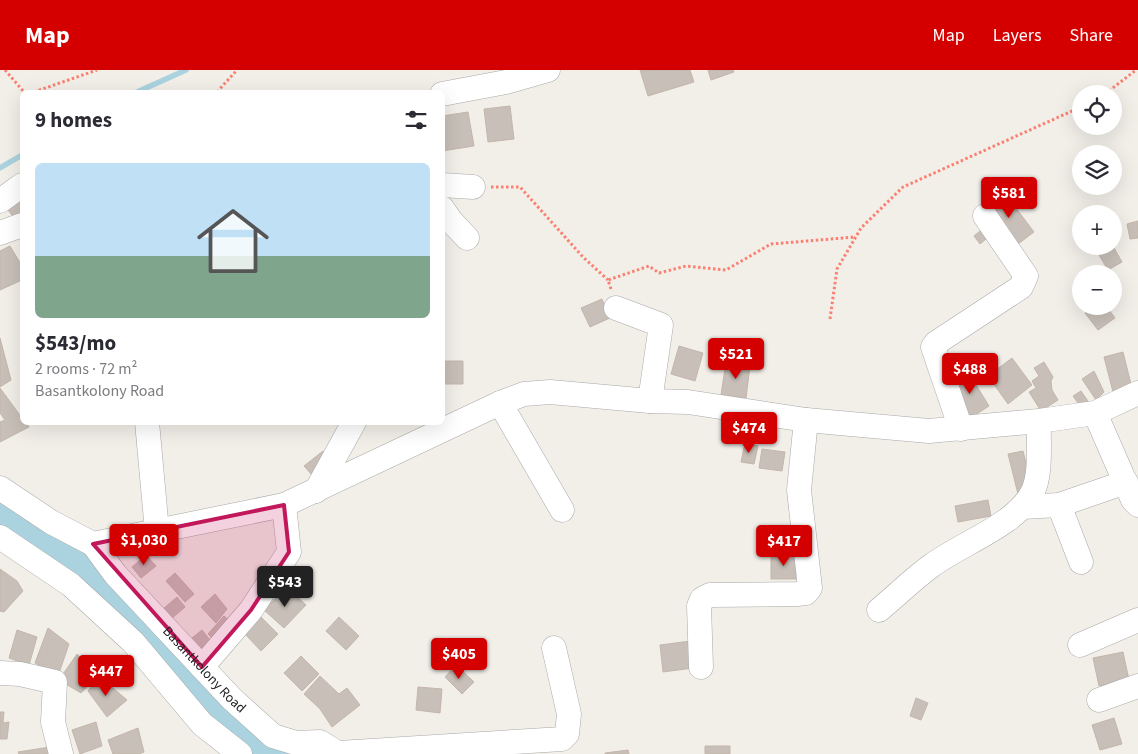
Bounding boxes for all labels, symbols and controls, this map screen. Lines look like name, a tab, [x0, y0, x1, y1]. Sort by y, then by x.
text: Map	[25, 18, 70, 53]
text: Map	[933, 23, 965, 48]
text: Layers	[993, 23, 1042, 48]
text: Share	[1070, 23, 1113, 48]
map controls	[1072, 85, 1122, 315]
button: locate	[1072, 85, 1122, 135]
text: 9 homes	[35, 105, 112, 135]
icon: filters	[402, 106, 430, 134]
button: layers	[1072, 145, 1122, 195]
pin: $581	[979, 176, 1039, 219]
text: $581	[992, 182, 1026, 204]
icon: home	[188, 196, 278, 286]
button: +	[1072, 205, 1122, 255]
button: −	[1072, 265, 1122, 315]
text: $543/mo	[35, 328, 116, 358]
pin: $521	[706, 338, 766, 380]
text: $521	[719, 343, 753, 365]
pin: $488	[940, 352, 1000, 395]
text: 2 rooms · 72 m²	[35, 358, 137, 380]
text: $488	[953, 358, 987, 380]
text: Basantkolony Road	[35, 380, 164, 402]
pin: $474	[719, 412, 779, 454]
text: $474	[732, 417, 766, 439]
pin: $1,030	[103, 524, 185, 566]
pin: $417	[754, 524, 814, 567]
text: $1,030	[120, 529, 168, 551]
text: $417	[767, 530, 801, 552]
pin: $543	[255, 566, 315, 608]
text: $543	[268, 571, 302, 593]
street label: Basantkolony Road	[158, 622, 250, 718]
pin: $405	[429, 638, 489, 680]
text: $405	[442, 643, 476, 665]
pin: $447	[76, 654, 136, 697]
text: $447	[89, 660, 123, 682]

